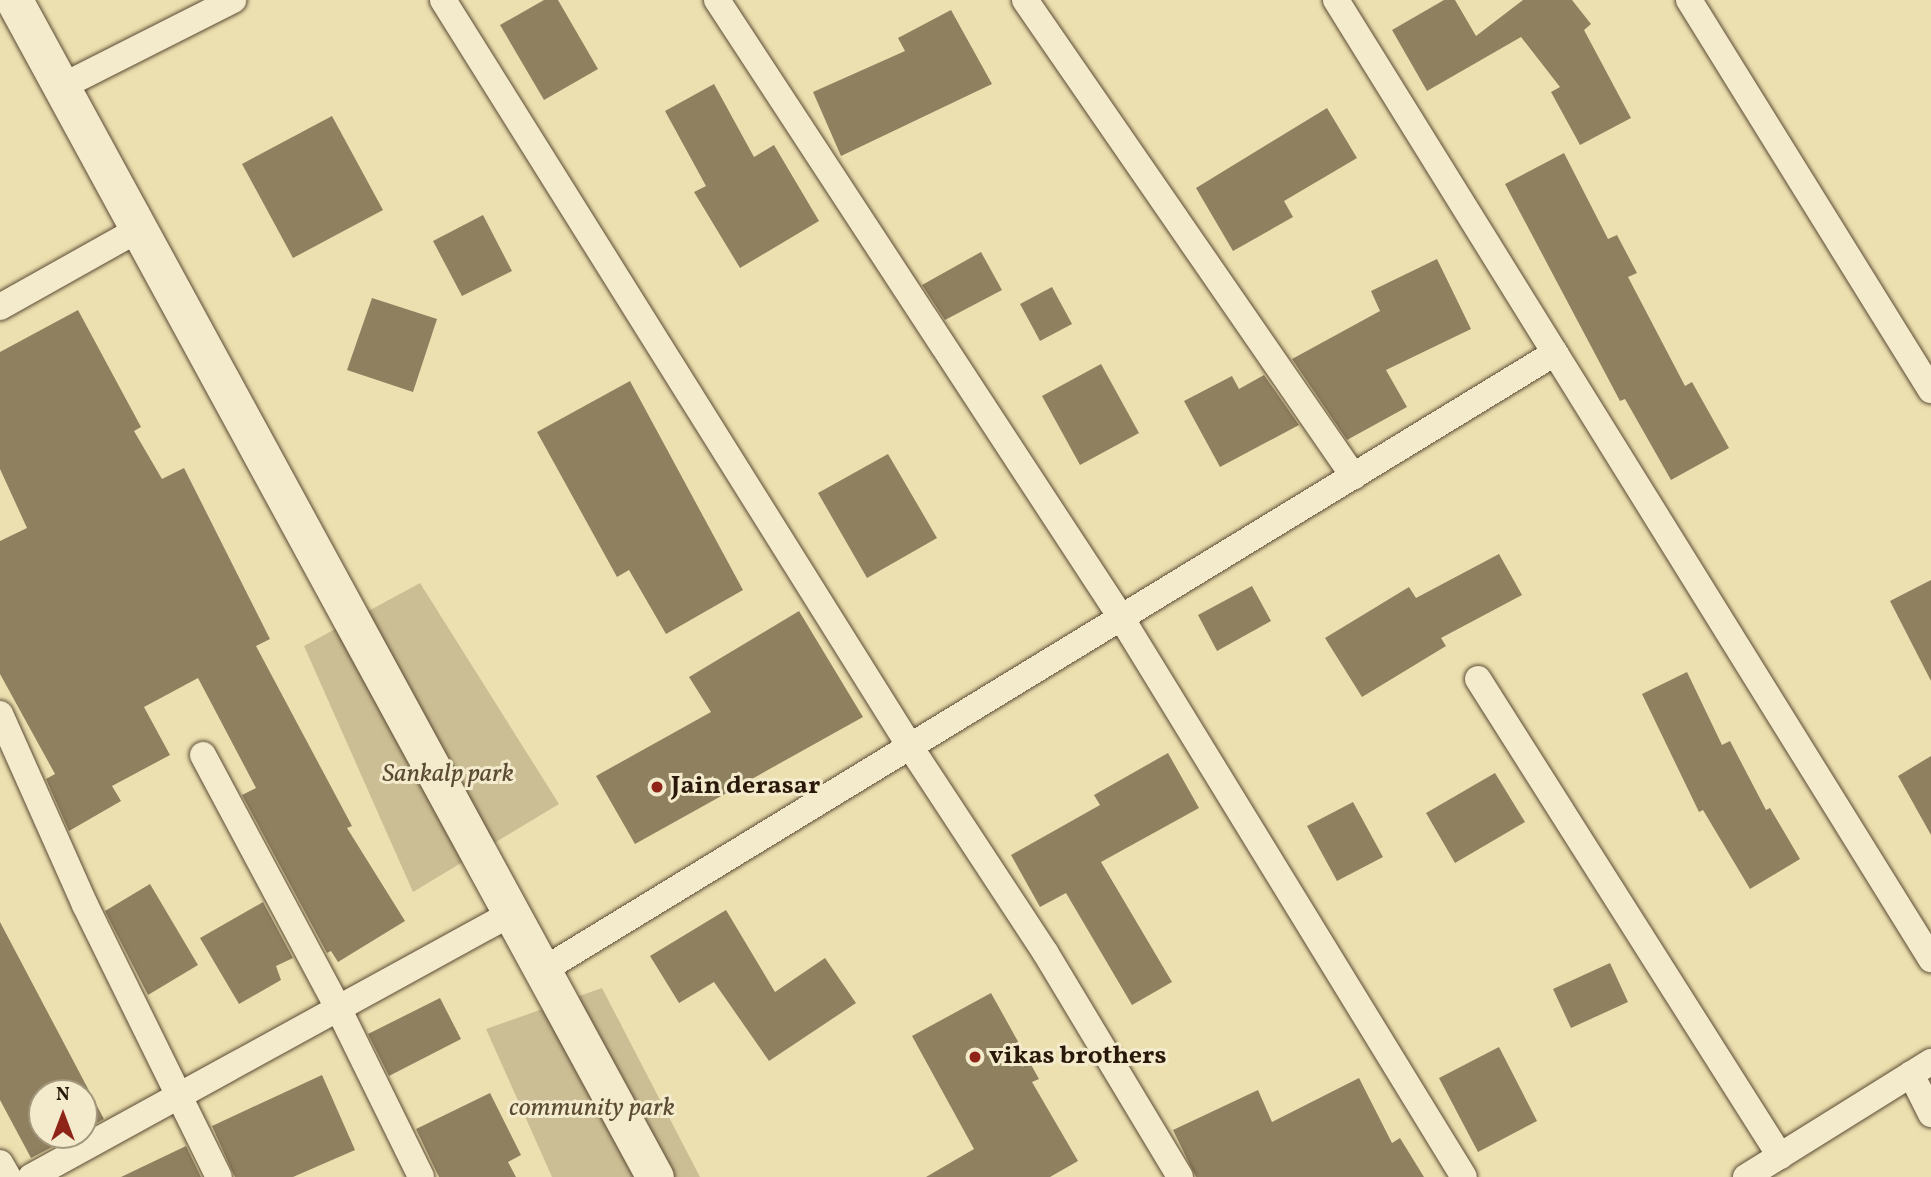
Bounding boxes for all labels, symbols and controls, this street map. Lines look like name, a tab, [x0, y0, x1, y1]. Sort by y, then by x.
park label: Sankalp park	[382, 759, 514, 791]
place label: Jain derasar	[671, 771, 820, 803]
marker: Jain derasar	[649, 779, 665, 795]
place label: vikas brothers	[989, 1041, 1166, 1073]
marker: vikas brothers	[967, 1049, 983, 1065]
north arrow	[28, 1079, 98, 1149]
text: N	[56, 1082, 70, 1108]
park label: community park	[509, 1093, 675, 1125]

